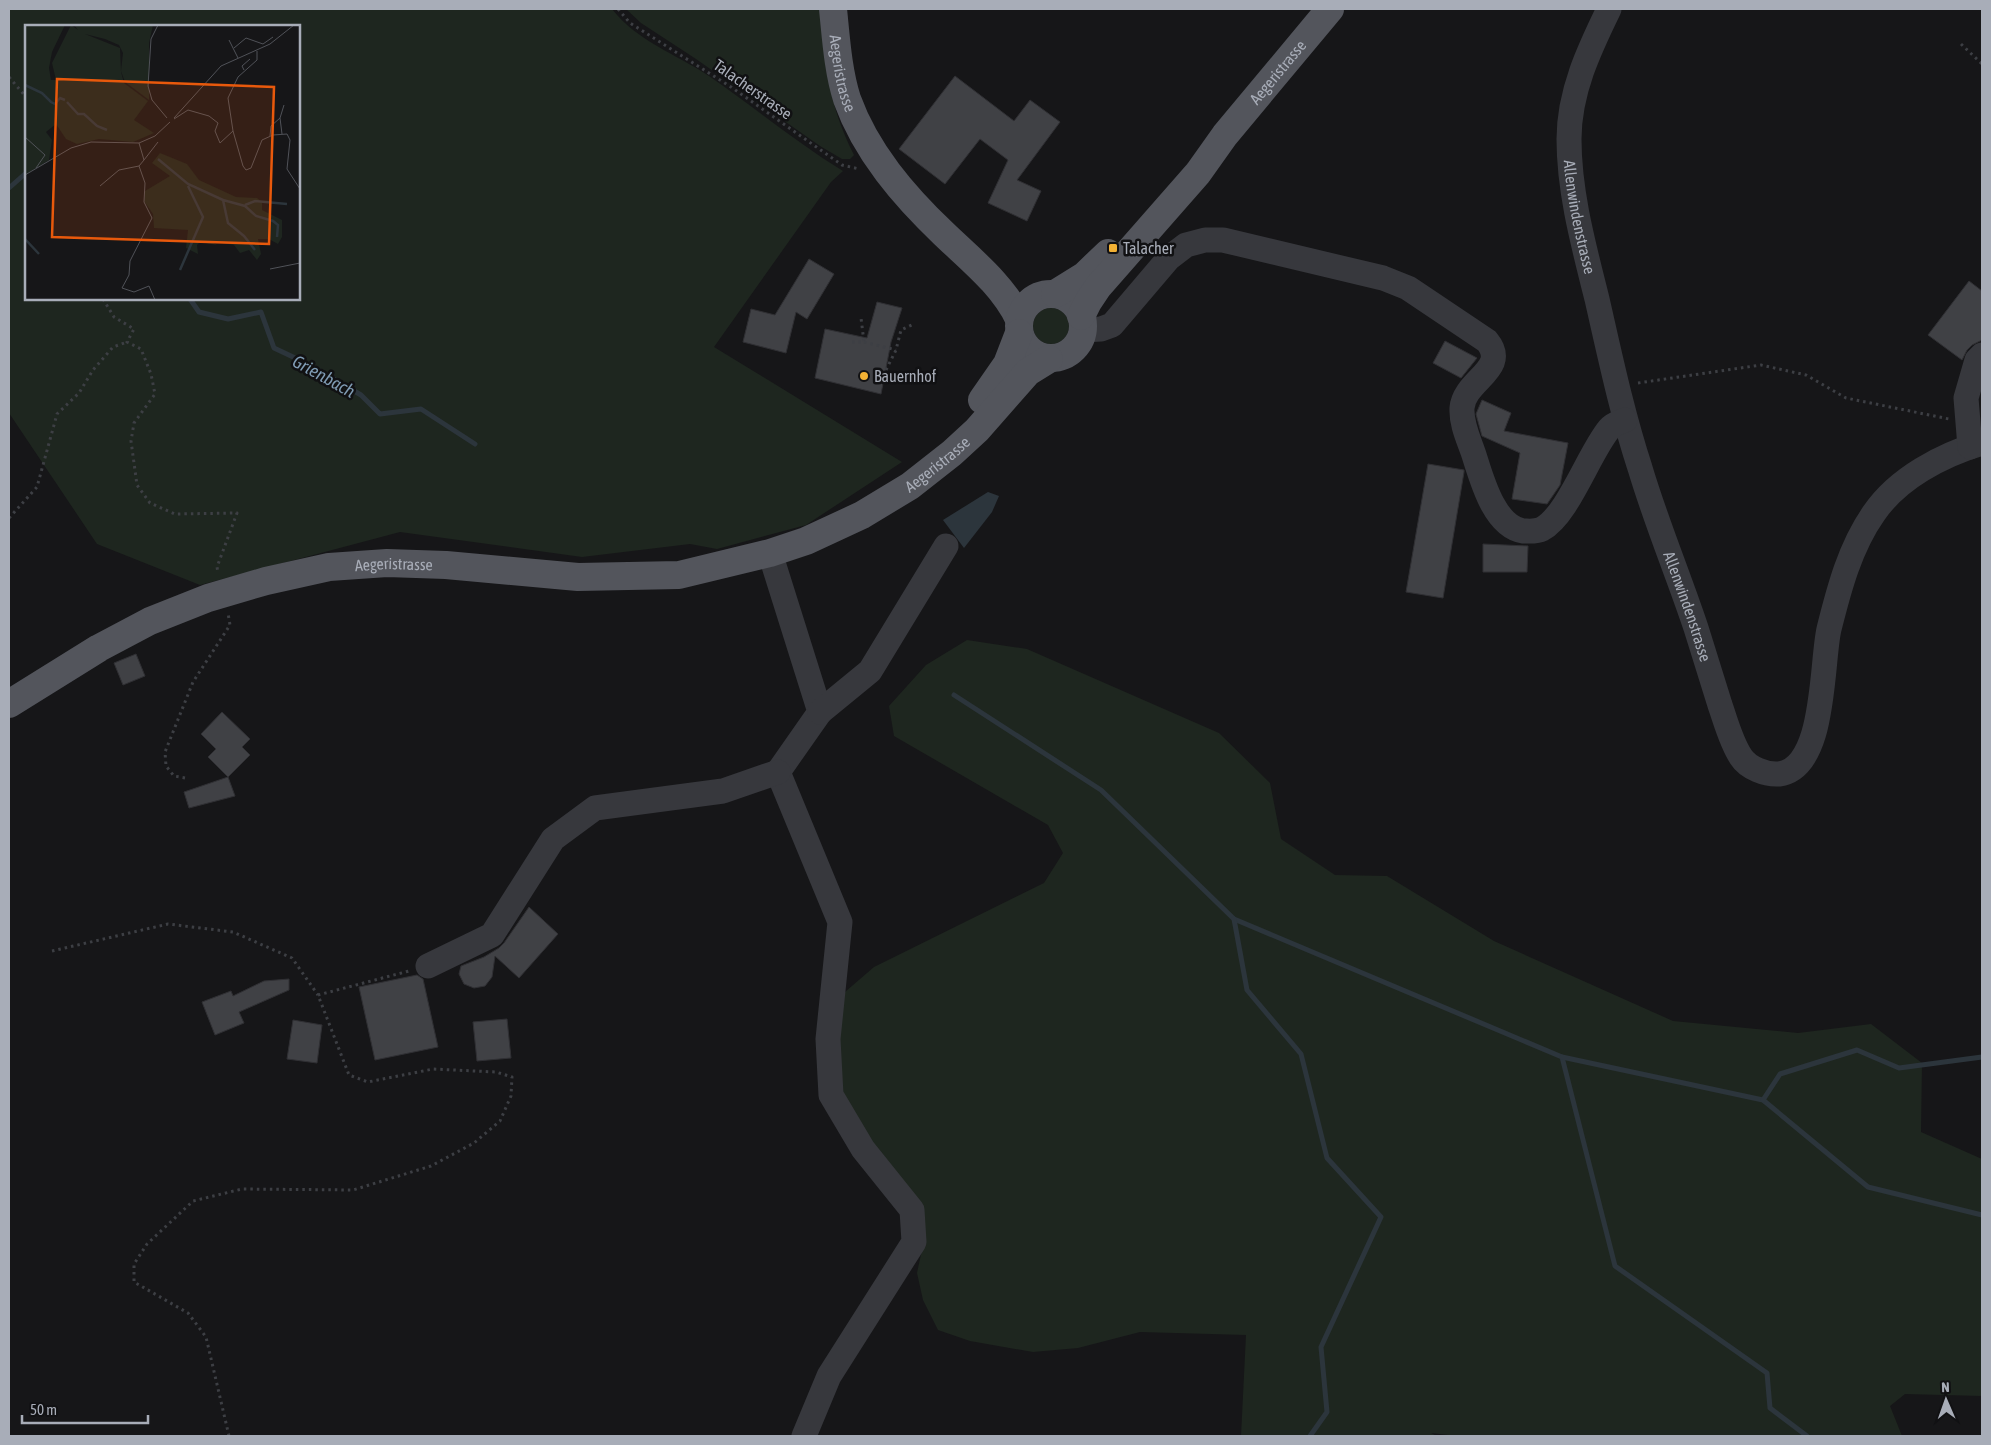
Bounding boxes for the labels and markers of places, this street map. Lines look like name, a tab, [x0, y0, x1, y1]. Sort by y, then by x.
place label: Talacher	[1123, 239, 1174, 257]
marker: Talacher	[1107, 242, 1119, 254]
place label: Bauernhof	[874, 367, 937, 385]
marker: Bauernhof	[858, 370, 870, 382]

